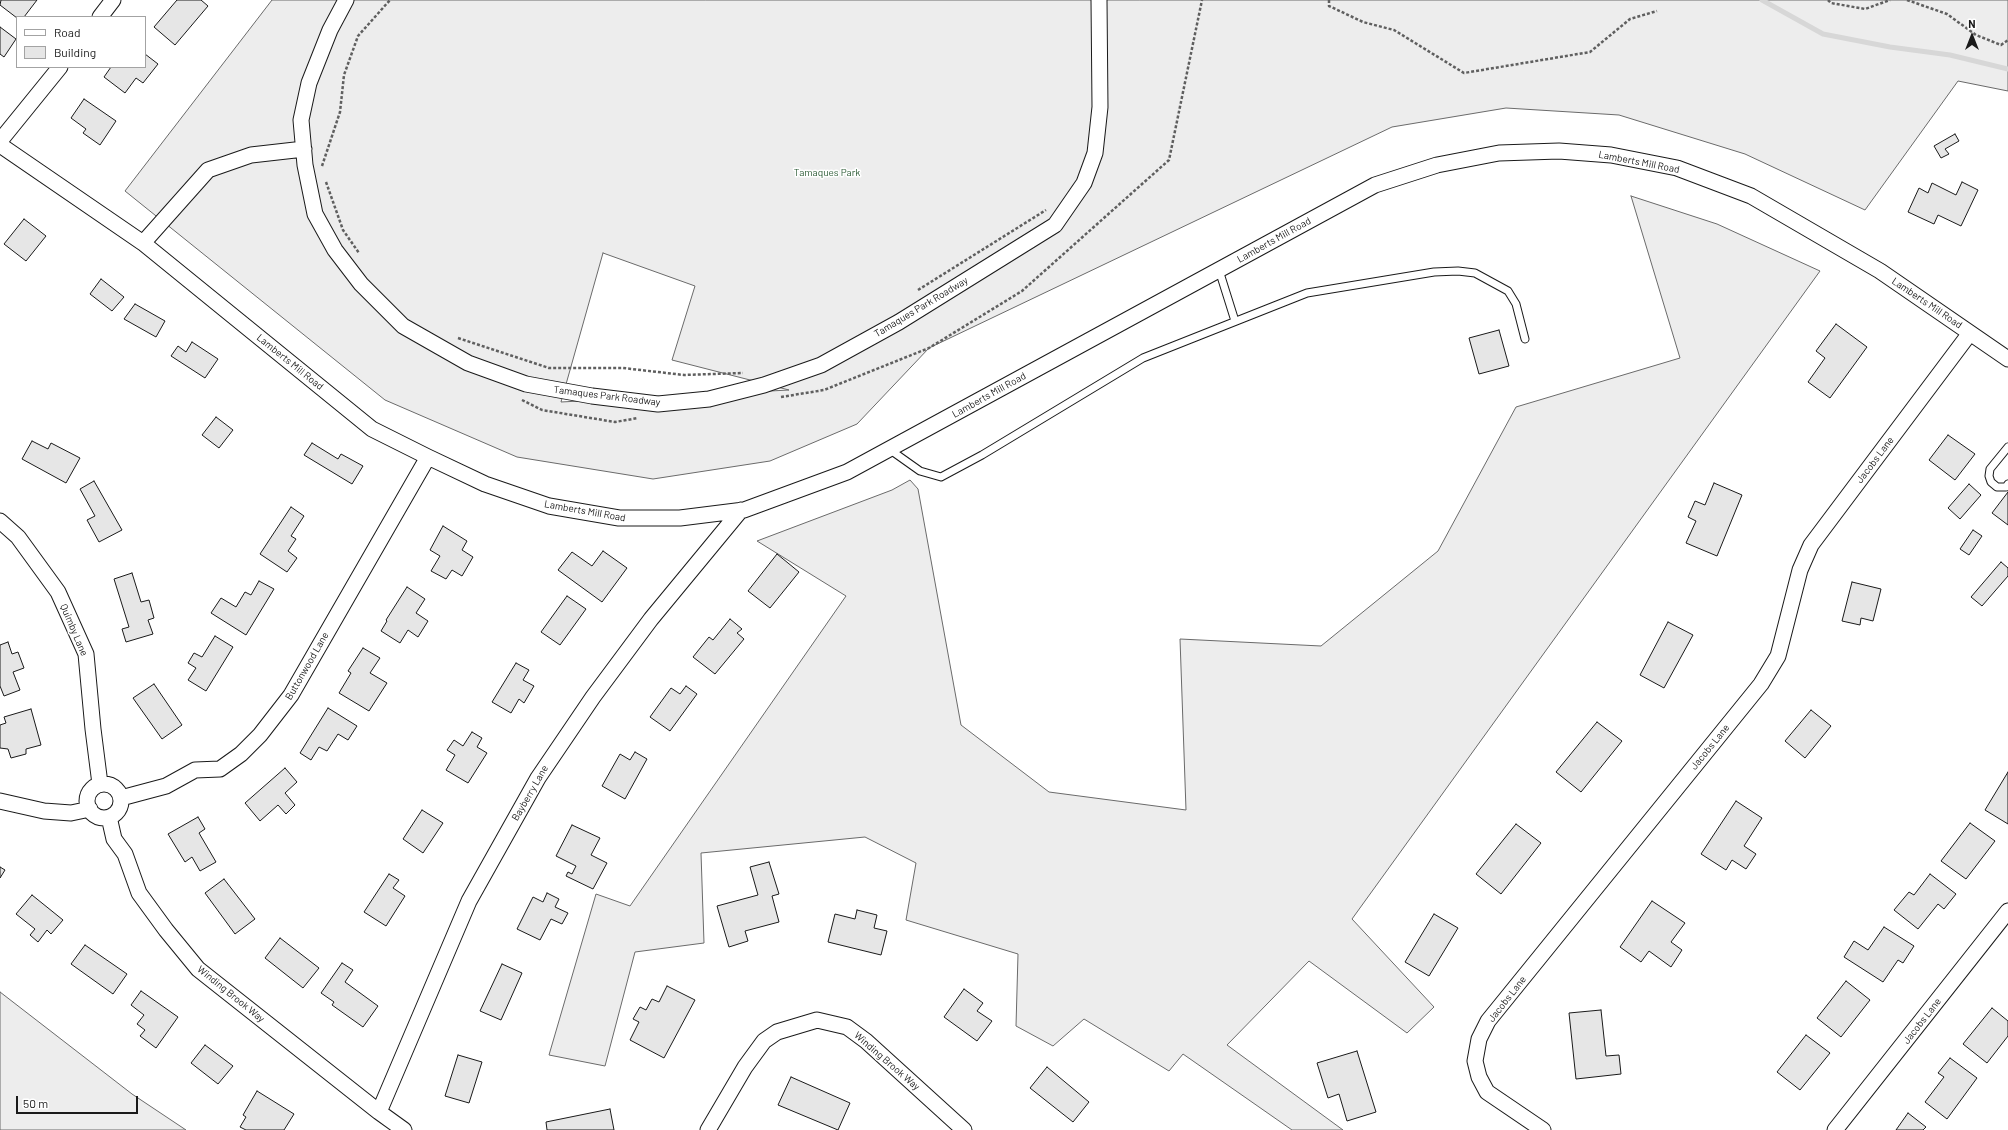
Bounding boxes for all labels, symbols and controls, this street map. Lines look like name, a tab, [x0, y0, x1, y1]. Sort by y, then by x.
legend	[16, 16, 146, 68]
north arrow	[1952, 16, 1992, 56]
text: N	[1968, 17, 1976, 30]
text: Road	[54, 25, 81, 39]
text: Building	[54, 45, 96, 59]
street label: Lamberts Mill Road	[1597, 148, 1681, 176]
park label: Tamaques Park	[794, 167, 860, 179]
street label: Lamberts Mill Road	[1235, 215, 1313, 265]
street label: Tamaques Park Roadway	[872, 274, 970, 340]
street label: Lamberts Mill Road	[1889, 275, 1965, 331]
street label: Lamberts Mill Road	[254, 331, 326, 393]
street label: Lamberts Mill Road	[950, 370, 1028, 420]
street label: Tamaques Park Roadway	[553, 383, 661, 409]
street label: Jacobs Lane	[1854, 434, 1896, 486]
street label: Lamberts Mill Road	[543, 498, 627, 524]
street label: Quimby Lane	[58, 602, 90, 658]
street label: Buttonwood Lane	[283, 630, 331, 702]
street label: Jacobs Lane	[1688, 722, 1732, 772]
street label: Bayberry Lane	[509, 763, 551, 823]
street label: Winding Brook Way	[195, 963, 267, 1025]
street label: Jacobs Lane	[1485, 974, 1529, 1024]
street label: Jacobs Lane	[1900, 996, 1944, 1046]
street label: Winding Brook Way	[852, 1029, 922, 1093]
scale bar	[18, 1088, 140, 1114]
text: 50 m	[23, 1096, 48, 1110]

